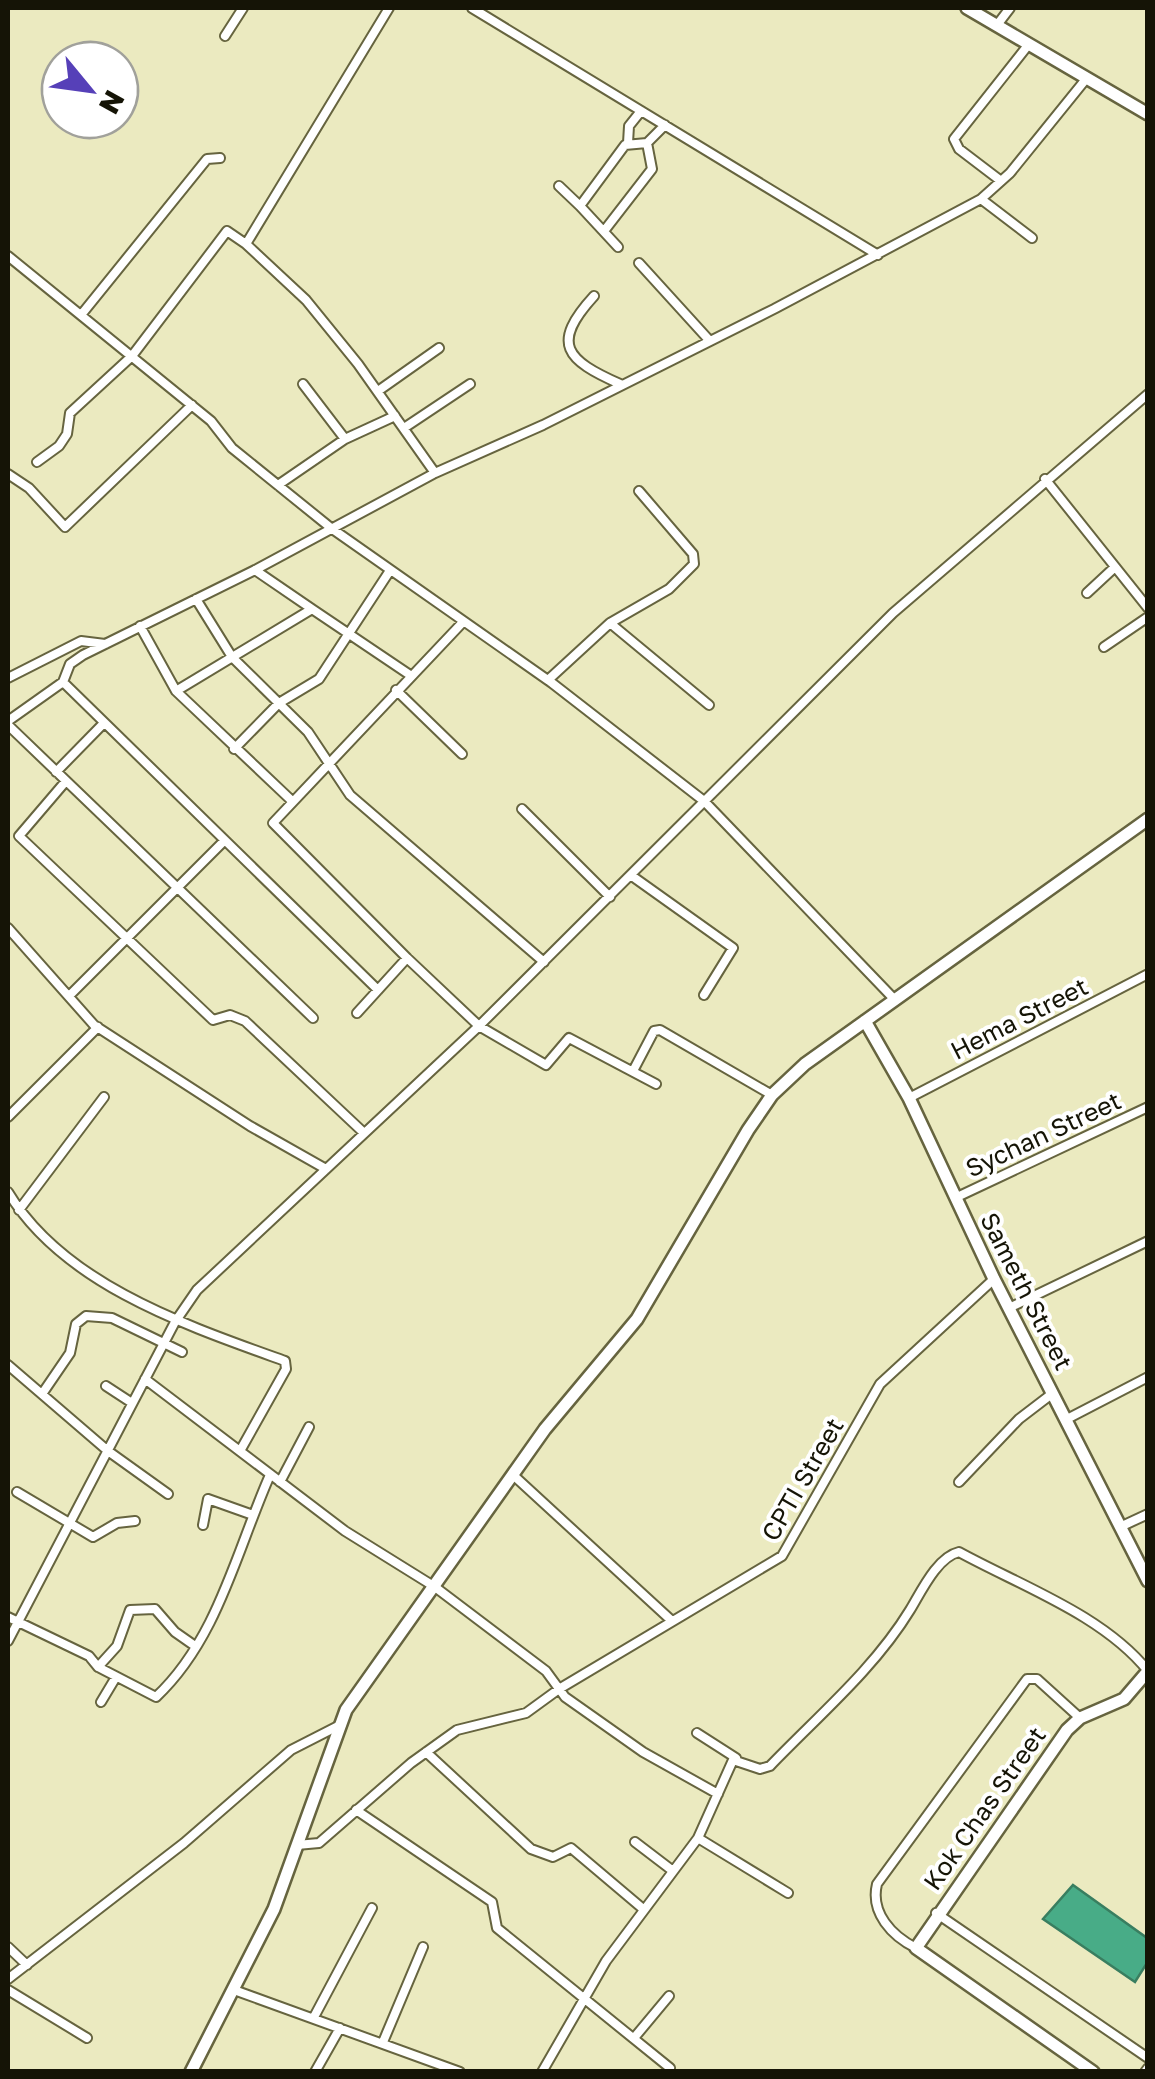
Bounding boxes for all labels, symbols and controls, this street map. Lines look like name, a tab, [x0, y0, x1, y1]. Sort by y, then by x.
north arrow	[40, 40, 140, 140]
text: N	[93, 85, 132, 120]
street label: Hema Street	[945, 970, 1093, 1066]
street label: Sychan Street	[960, 1084, 1126, 1184]
street label: Sameth Street	[974, 1207, 1080, 1375]
street label: CPTI Street	[754, 1412, 850, 1546]
street label: Kok Chas Street	[916, 1720, 1052, 1896]

